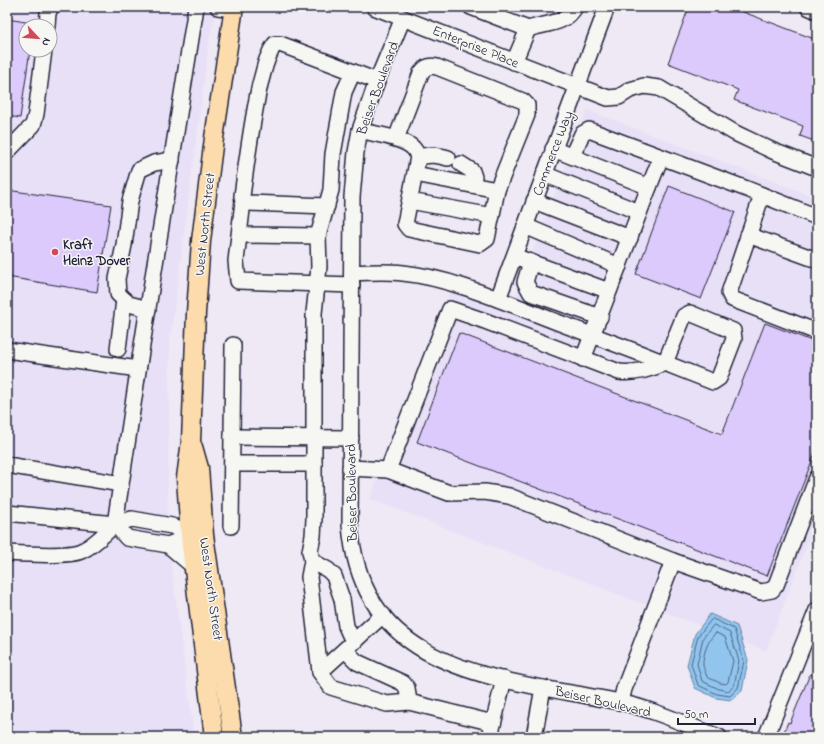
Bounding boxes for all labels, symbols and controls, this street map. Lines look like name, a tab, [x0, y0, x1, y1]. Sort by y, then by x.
north arrow	[18, 18, 58, 58]
street label: Enterprise Place	[429, 20, 523, 75]
text: N	[37, 35, 55, 49]
street label: Beiser Boulevard	[351, 39, 405, 139]
street label: Commerce Way	[528, 108, 580, 199]
street label: West North Street	[190, 171, 221, 277]
place label: Kraft Heinz Dover	[63, 235, 131, 272]
marker: Kraft Heinz Dover	[50, 247, 60, 257]
street label: Beiser Boulevard	[341, 444, 364, 543]
street label: West North Street	[193, 536, 228, 642]
street label: Beiser Boulevard	[552, 681, 653, 724]
scale bar	[678, 700, 755, 726]
text: 50 m	[684, 706, 708, 724]

